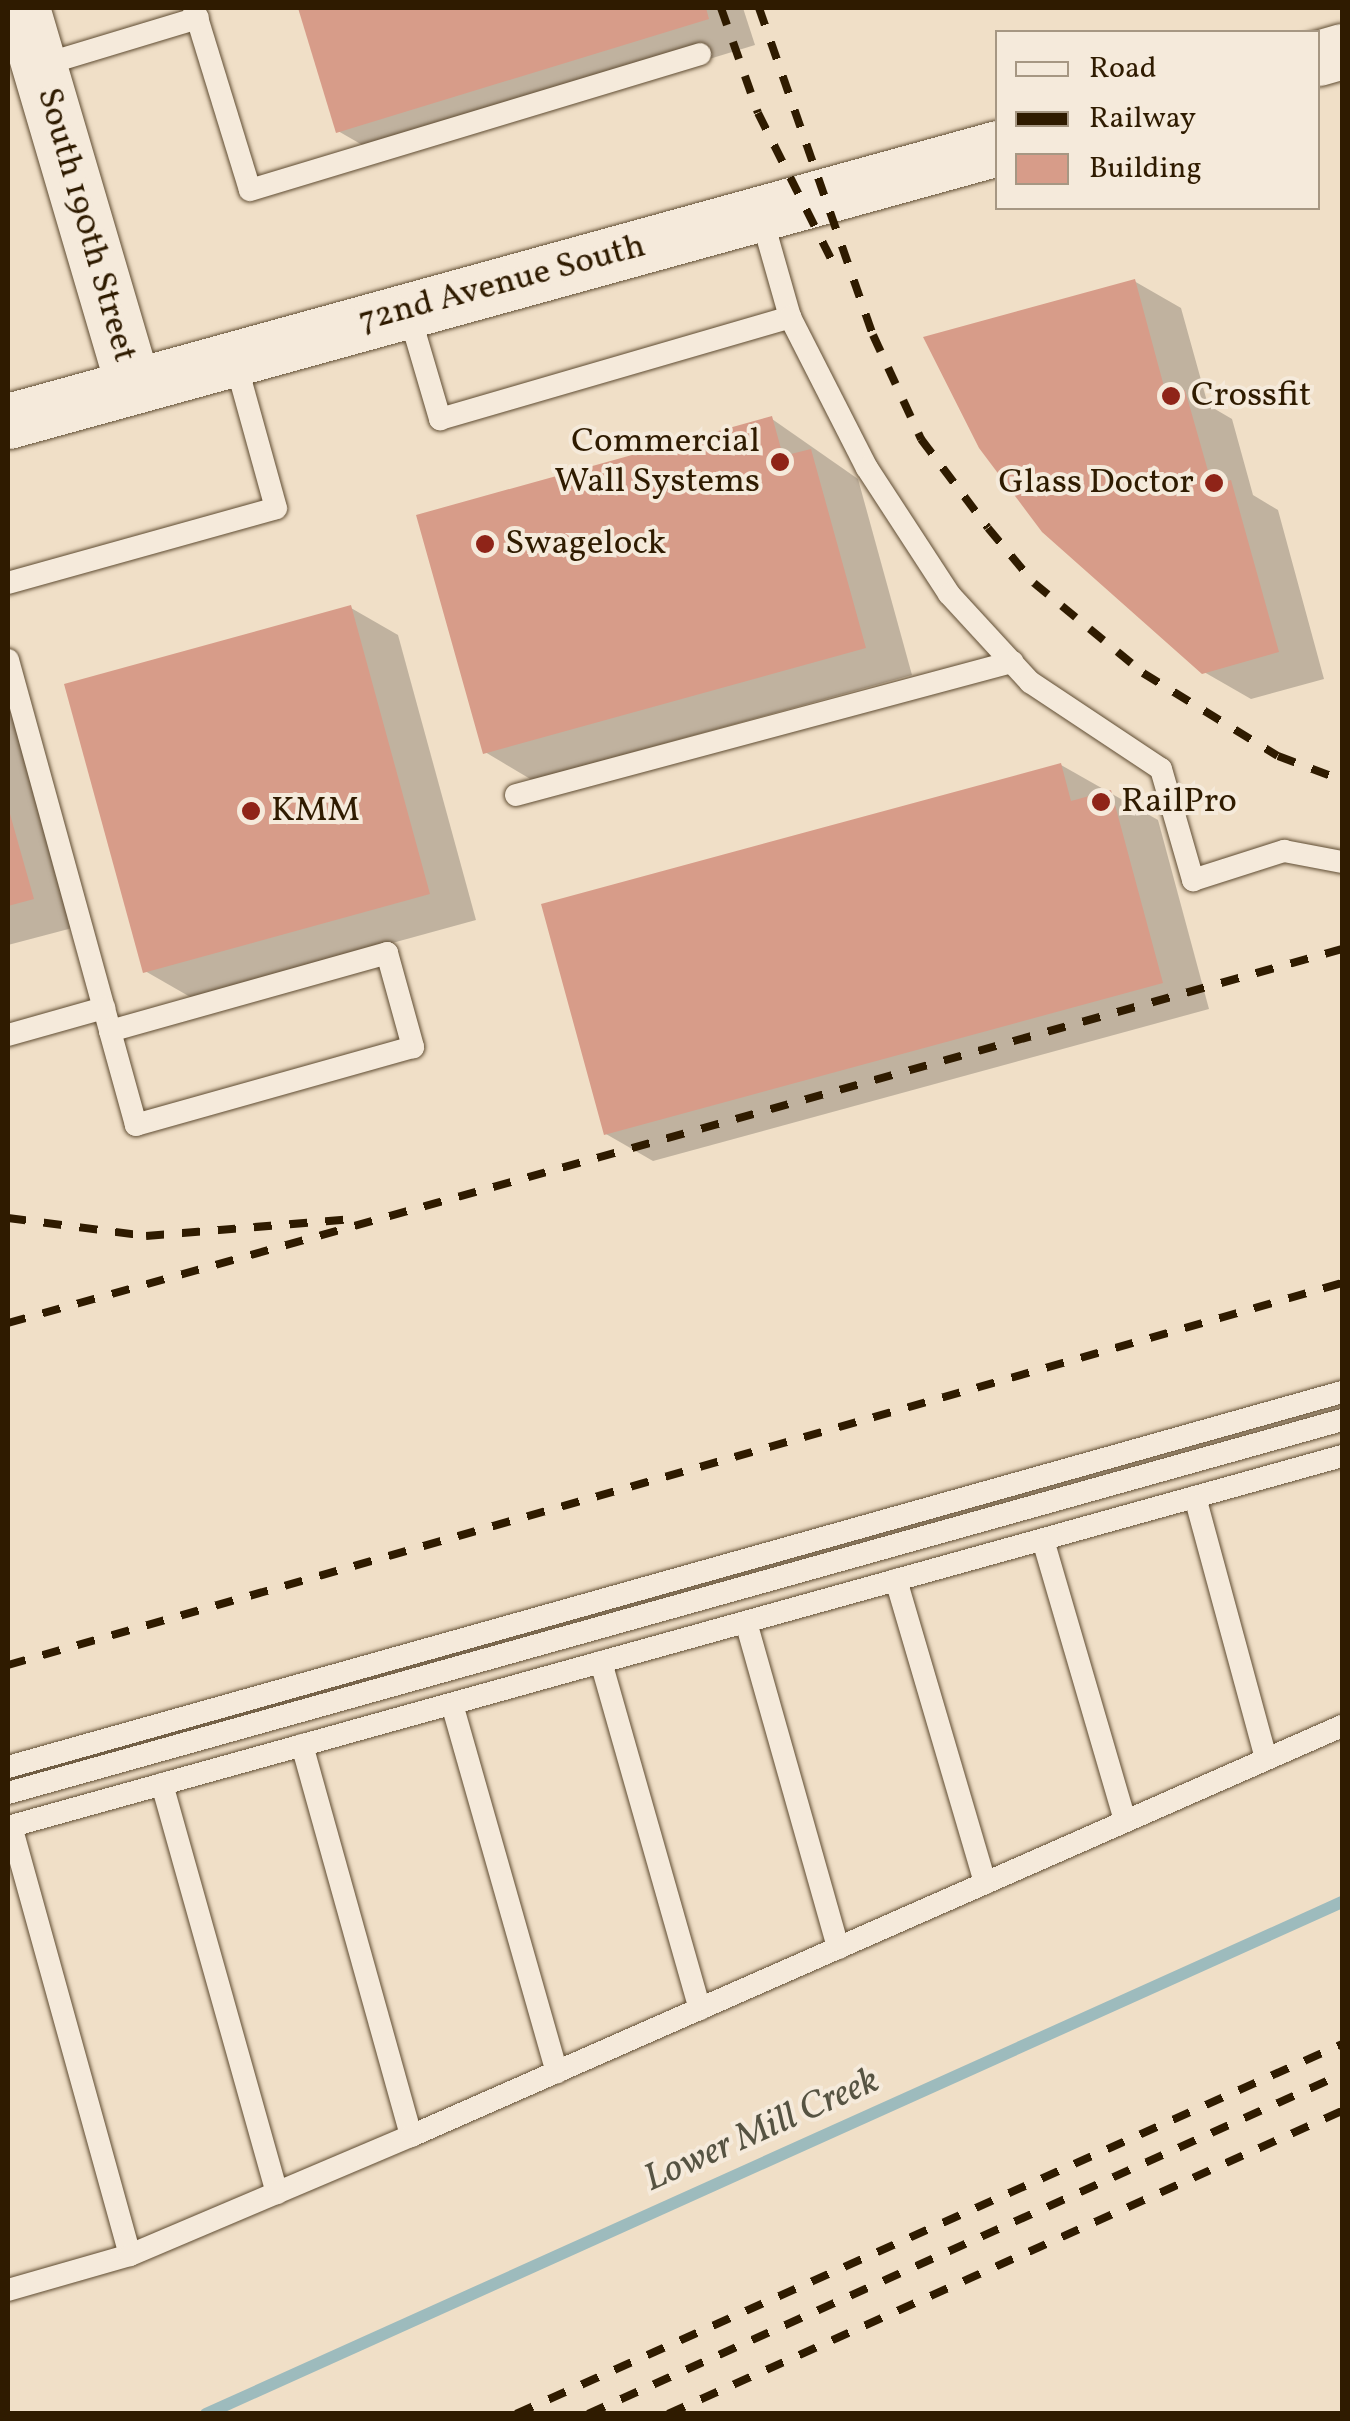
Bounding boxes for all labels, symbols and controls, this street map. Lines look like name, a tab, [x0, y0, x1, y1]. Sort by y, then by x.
legend	[995, 30, 1320, 210]
text: Road	[1089, 48, 1157, 90]
street label: South 190th Street	[27, 83, 145, 367]
text: Railway	[1089, 98, 1196, 140]
text: Building	[1089, 148, 1202, 190]
street label: 72nd Avenue South	[354, 226, 650, 342]
place label: Crossfit	[1191, 375, 1311, 417]
marker: Crossfit	[1160, 385, 1182, 407]
place label: Commercial Wall Systems	[554, 421, 760, 503]
marker: Commercial Wall Systems	[769, 451, 791, 473]
place label: Glass Doctor	[999, 462, 1194, 504]
marker: Glass Doctor	[1203, 472, 1225, 494]
place label: Swagelock	[505, 523, 666, 565]
marker: Swagelock	[474, 533, 496, 555]
place label: RailPro	[1121, 781, 1237, 823]
place label: KMM	[271, 790, 360, 832]
marker: RailPro	[1090, 791, 1112, 813]
marker: KMM	[240, 800, 262, 822]
water label: Lower Mill Creek	[637, 2059, 887, 2203]

